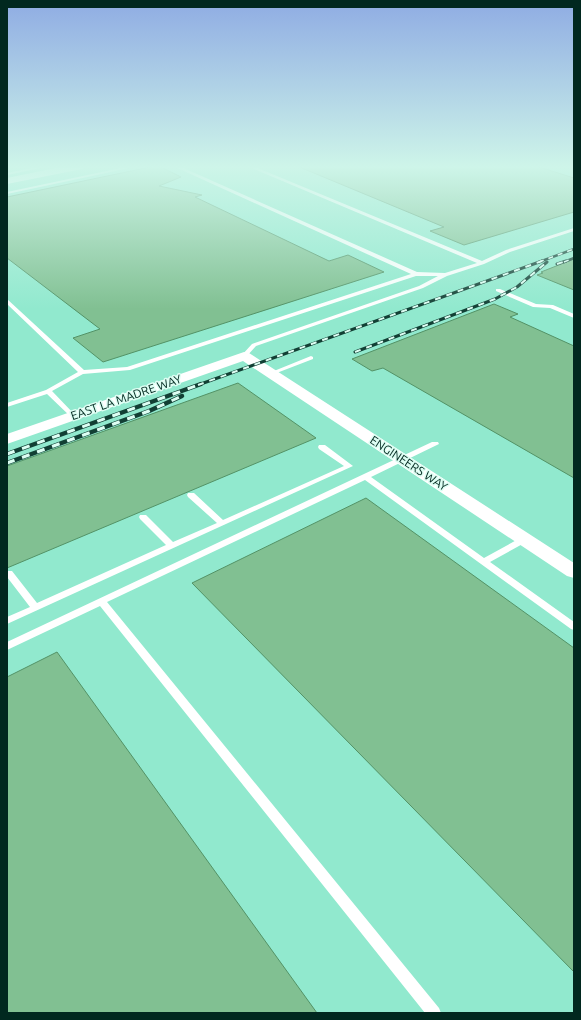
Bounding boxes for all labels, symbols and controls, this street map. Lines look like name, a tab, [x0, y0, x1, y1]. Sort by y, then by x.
street label: EAST LA MADRE WAY	[69, 372, 183, 422]
street label: ENGINEERS WAY	[368, 433, 450, 493]

